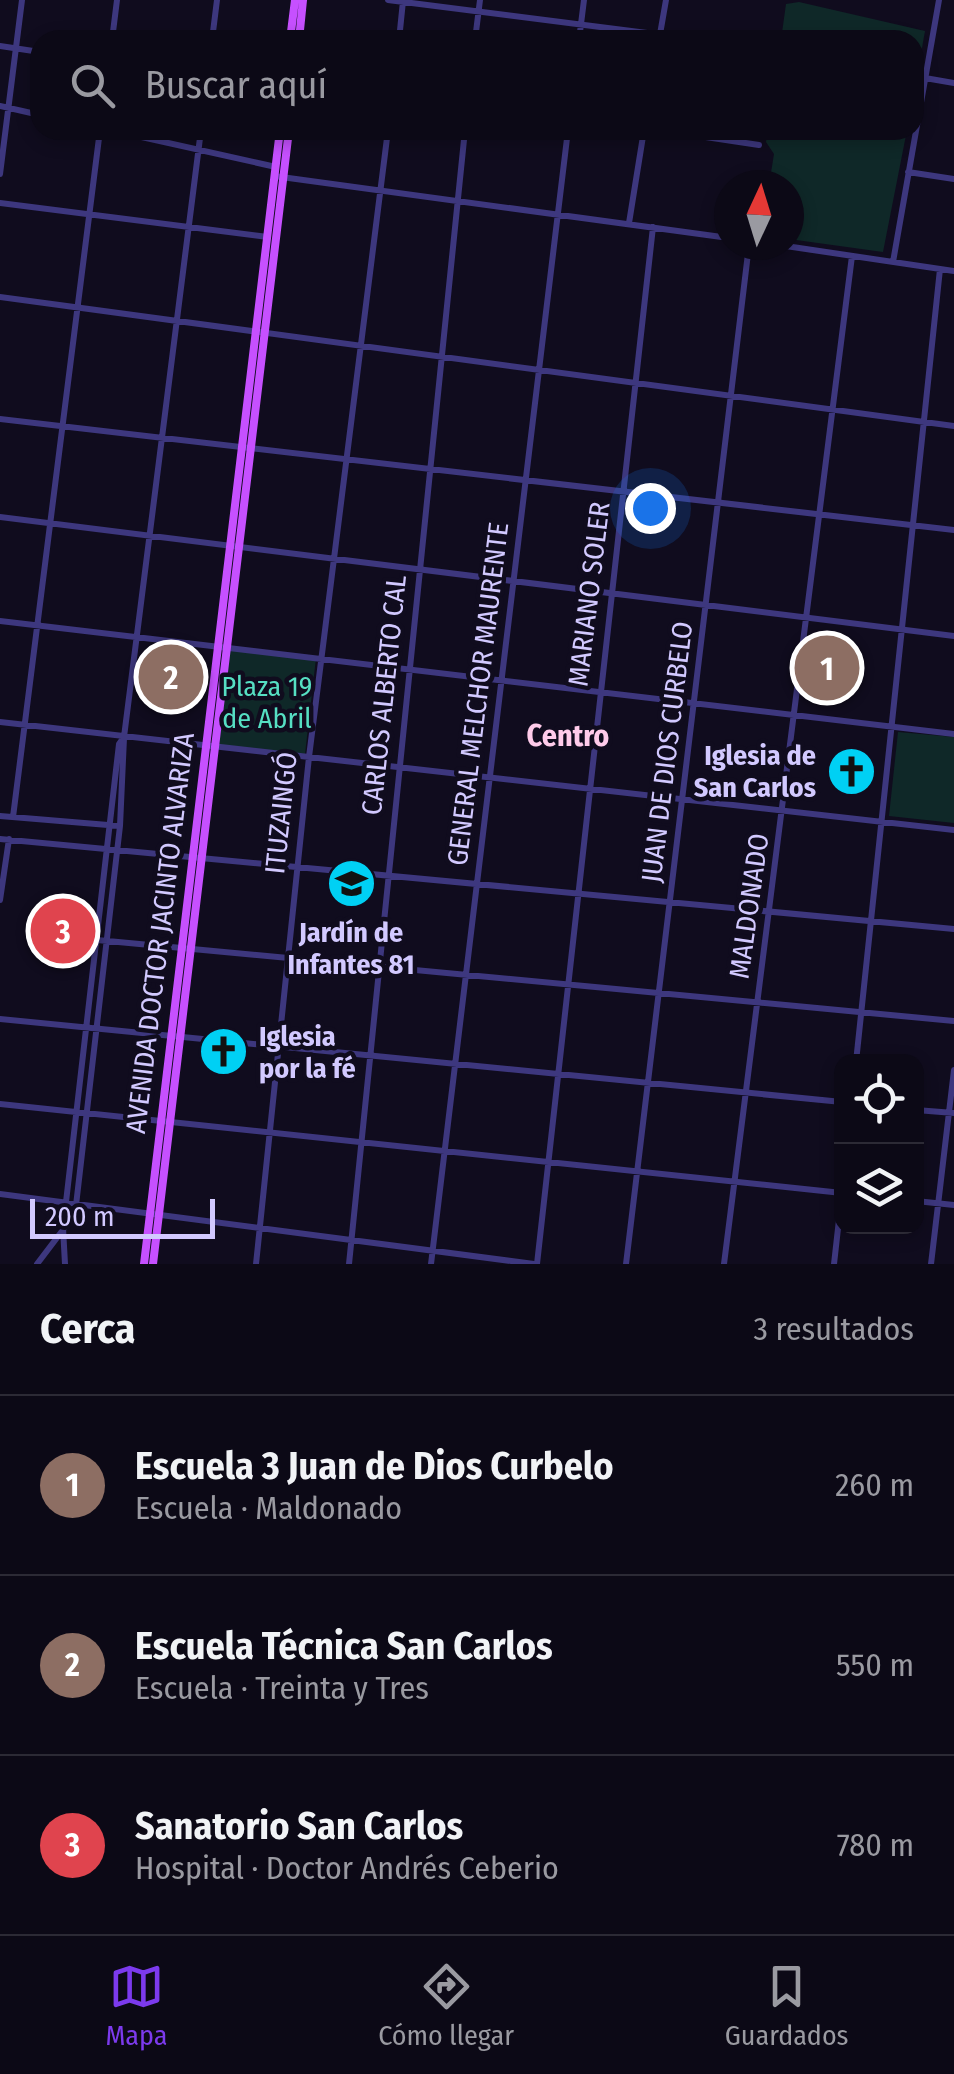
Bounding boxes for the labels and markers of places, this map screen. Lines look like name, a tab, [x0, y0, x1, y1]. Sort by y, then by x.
pin: 1	[794, 630, 860, 706]
pin: 2	[138, 640, 204, 714]
place label: Iglesia de San Carlos	[694, 739, 816, 804]
church icon: Iglesia de San Carlos	[825, 745, 877, 797]
school or university icon: Jardín de Infantes 81	[325, 858, 377, 910]
pin: 3	[30, 894, 96, 968]
place label: Jardín de Infantes 81	[287, 916, 415, 981]
place label: Iglesia por la fé	[259, 1020, 356, 1085]
church icon: Iglesia por la fé	[198, 1026, 250, 1078]

